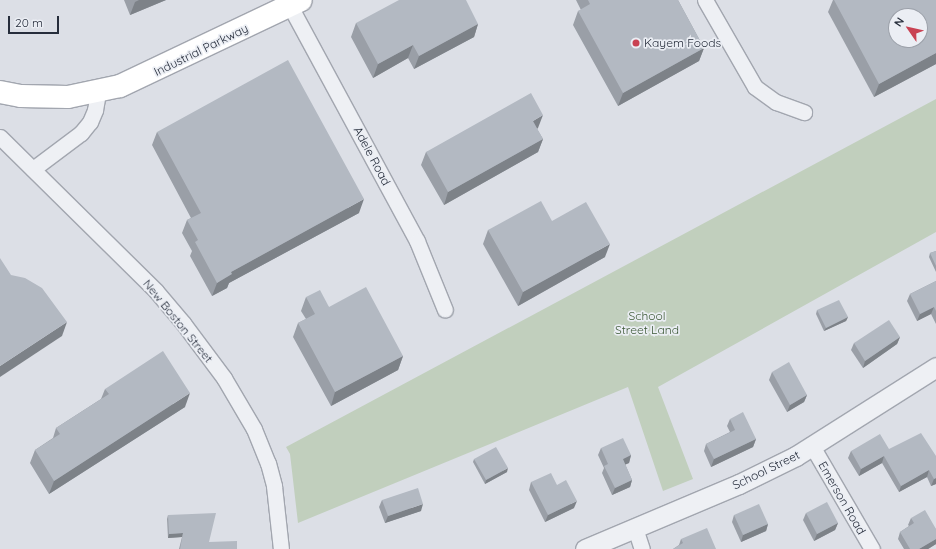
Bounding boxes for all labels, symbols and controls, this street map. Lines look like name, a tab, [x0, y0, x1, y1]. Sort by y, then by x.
scale bar	[10, 8, 61, 34]
north arrow	[888, 8, 928, 48]
text: 20 m	[15, 15, 43, 30]
text: N	[891, 15, 907, 29]
street label: Industrial Parkway	[152, 21, 250, 79]
place label: Kayem Foods	[644, 36, 721, 50]
marker: Kayem Foods	[631, 38, 641, 48]
street label: Adele Road	[351, 124, 393, 188]
street label: New Boston Street	[140, 277, 216, 365]
park label: School Street Land	[615, 309, 679, 337]
street label: School Street	[730, 448, 802, 492]
street label: Emerson Road	[815, 459, 869, 537]

